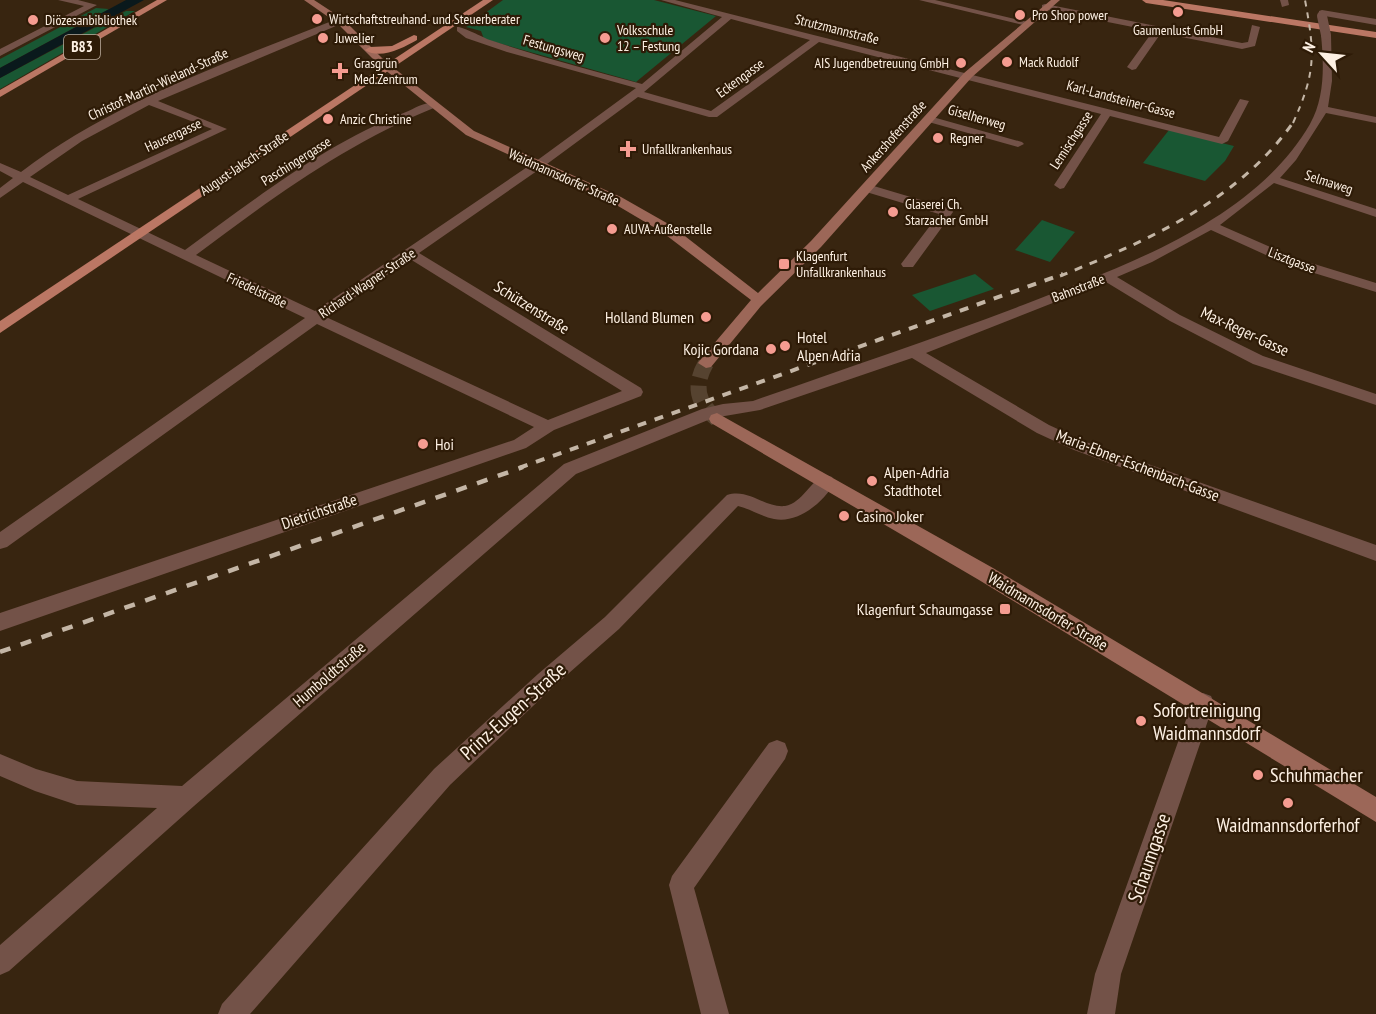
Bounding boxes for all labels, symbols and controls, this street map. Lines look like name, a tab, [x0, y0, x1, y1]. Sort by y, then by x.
marker: Gaumenlust GmbH	[1171, 5, 1185, 19]
place label: Pro Shop power	[1032, 6, 1108, 24]
marker: Pro Shop power	[1013, 8, 1027, 22]
place label: Wirtschaftstreuhand- und Steuerberater	[329, 10, 520, 28]
street label: Strutzmannstraße	[793, 10, 881, 48]
place label: Diözesanbibliothek	[45, 11, 138, 29]
marker: Wirtschaftstreuhand- und Steuerberater	[310, 12, 324, 26]
marker: Diözesanbibliothek	[26, 13, 40, 27]
place label: Volksschule 12 – Festung	[616, 21, 680, 55]
place label: Gaumenlust GmbH	[1133, 21, 1223, 39]
north arrow	[1292, 24, 1352, 84]
place label: Juwelier	[334, 29, 374, 47]
marker: Juwelier	[316, 31, 330, 45]
street label: Festungsweg	[521, 31, 587, 65]
marker: Volksschule 12 – Festung	[598, 31, 612, 45]
road number: B83	[64, 35, 100, 59]
text: N	[1298, 39, 1320, 56]
street label: Christof-Martin-Wieland-Straße	[85, 44, 231, 124]
place label: Mack Rudolf	[1019, 53, 1079, 71]
place label: Grasgrün Med.Zentrum	[354, 54, 418, 88]
street label: Eckengasse	[712, 54, 768, 101]
place label: AIS Jugendbetreuung GmbH	[814, 54, 949, 72]
marker: Mack Rudolf	[1000, 55, 1014, 69]
marker: AIS Jugendbetreuung GmbH	[954, 56, 968, 70]
marker: Grasgrün Med.Zentrum	[331, 62, 349, 80]
street label: Karl-Landsteiner-Gasse	[1065, 76, 1177, 122]
street label: Ankershofenstraße	[856, 96, 930, 176]
street label: Giselherweg	[946, 100, 1008, 134]
street label: Lemischgasse	[1046, 107, 1097, 173]
place label: Anzic Christine	[340, 110, 412, 128]
marker: Anzic Christine	[321, 112, 335, 126]
street label: Hausergasse	[142, 114, 204, 156]
street label: August-Jaksch-Straße	[196, 127, 292, 199]
place label: Regner	[950, 129, 984, 147]
marker: Regner	[931, 131, 945, 145]
street label: Paschingergasse	[258, 132, 335, 190]
marker: Unfallkrankenhaus	[619, 140, 637, 158]
place label: Unfallkrankenhaus	[642, 140, 732, 158]
street label: Waidmannsdorfer Straße	[506, 145, 622, 210]
street label: Selmaweg	[1303, 166, 1355, 198]
place label: Glaserei Ch. Starzacher GmbH	[905, 195, 988, 229]
marker: Glaserei Ch. Starzacher GmbH	[886, 205, 900, 219]
place label: AUVA-Außenstelle	[624, 220, 712, 238]
marker: AUVA-Außenstelle	[605, 222, 619, 236]
street label: Lisztgasse	[1266, 243, 1318, 277]
street label: Richard-Wagner-Straße	[315, 244, 419, 322]
place label: Klagenfurt Unfallkrankenhaus	[796, 247, 886, 281]
marker: Klagenfurt Unfallkrankenhaus	[777, 257, 791, 271]
street label: Friedelstraße	[224, 268, 290, 312]
street label: Bahnstraße	[1049, 270, 1107, 306]
street label: Schützenstraße	[491, 276, 573, 338]
street label: Max-Reger-Gasse	[1198, 302, 1292, 360]
place label: Holland Blumen	[605, 307, 694, 327]
marker: Holland Blumen	[699, 310, 713, 324]
place label: Hotel Alpen Adria	[797, 327, 861, 365]
place label: Kojic Gordana	[683, 339, 759, 359]
marker: Hotel Alpen Adria	[778, 339, 792, 353]
marker: Kojic Gordana	[764, 342, 778, 356]
street label: Maria-Ebner-Eschenbach-Gasse	[1054, 425, 1222, 505]
place label: Hoi	[435, 434, 454, 454]
marker: Hoi	[416, 437, 430, 451]
place label: Alpen-Adria Stadthotel	[884, 462, 949, 500]
marker: Alpen-Adria Stadthotel	[865, 474, 879, 488]
street label: Dietrichstraße	[279, 489, 359, 533]
place label: Casino Joker	[856, 506, 924, 526]
marker: Casino Joker	[837, 509, 851, 523]
street label: Waidmannsdorfer Straße	[984, 567, 1112, 655]
place label: Klagenfurt Schaumgasse	[857, 599, 993, 619]
marker: Klagenfurt Schaumgasse	[998, 602, 1012, 616]
street label: Humboldtstraße	[289, 637, 369, 711]
street label: Prinz-Eugen-Straße	[455, 657, 571, 765]
place label: Sofortreinigung Waidmannsdorf	[1153, 697, 1261, 746]
marker: Sofortreinigung Waidmannsdorf	[1134, 714, 1148, 728]
place label: Schuhmacher	[1270, 762, 1363, 788]
marker: Schuhmacher	[1251, 768, 1265, 782]
marker: Waidmannsdorferhof	[1281, 796, 1295, 810]
street label: Schaumgasse	[1122, 810, 1176, 906]
place label: Waidmannsdorferhof	[1217, 812, 1360, 838]

